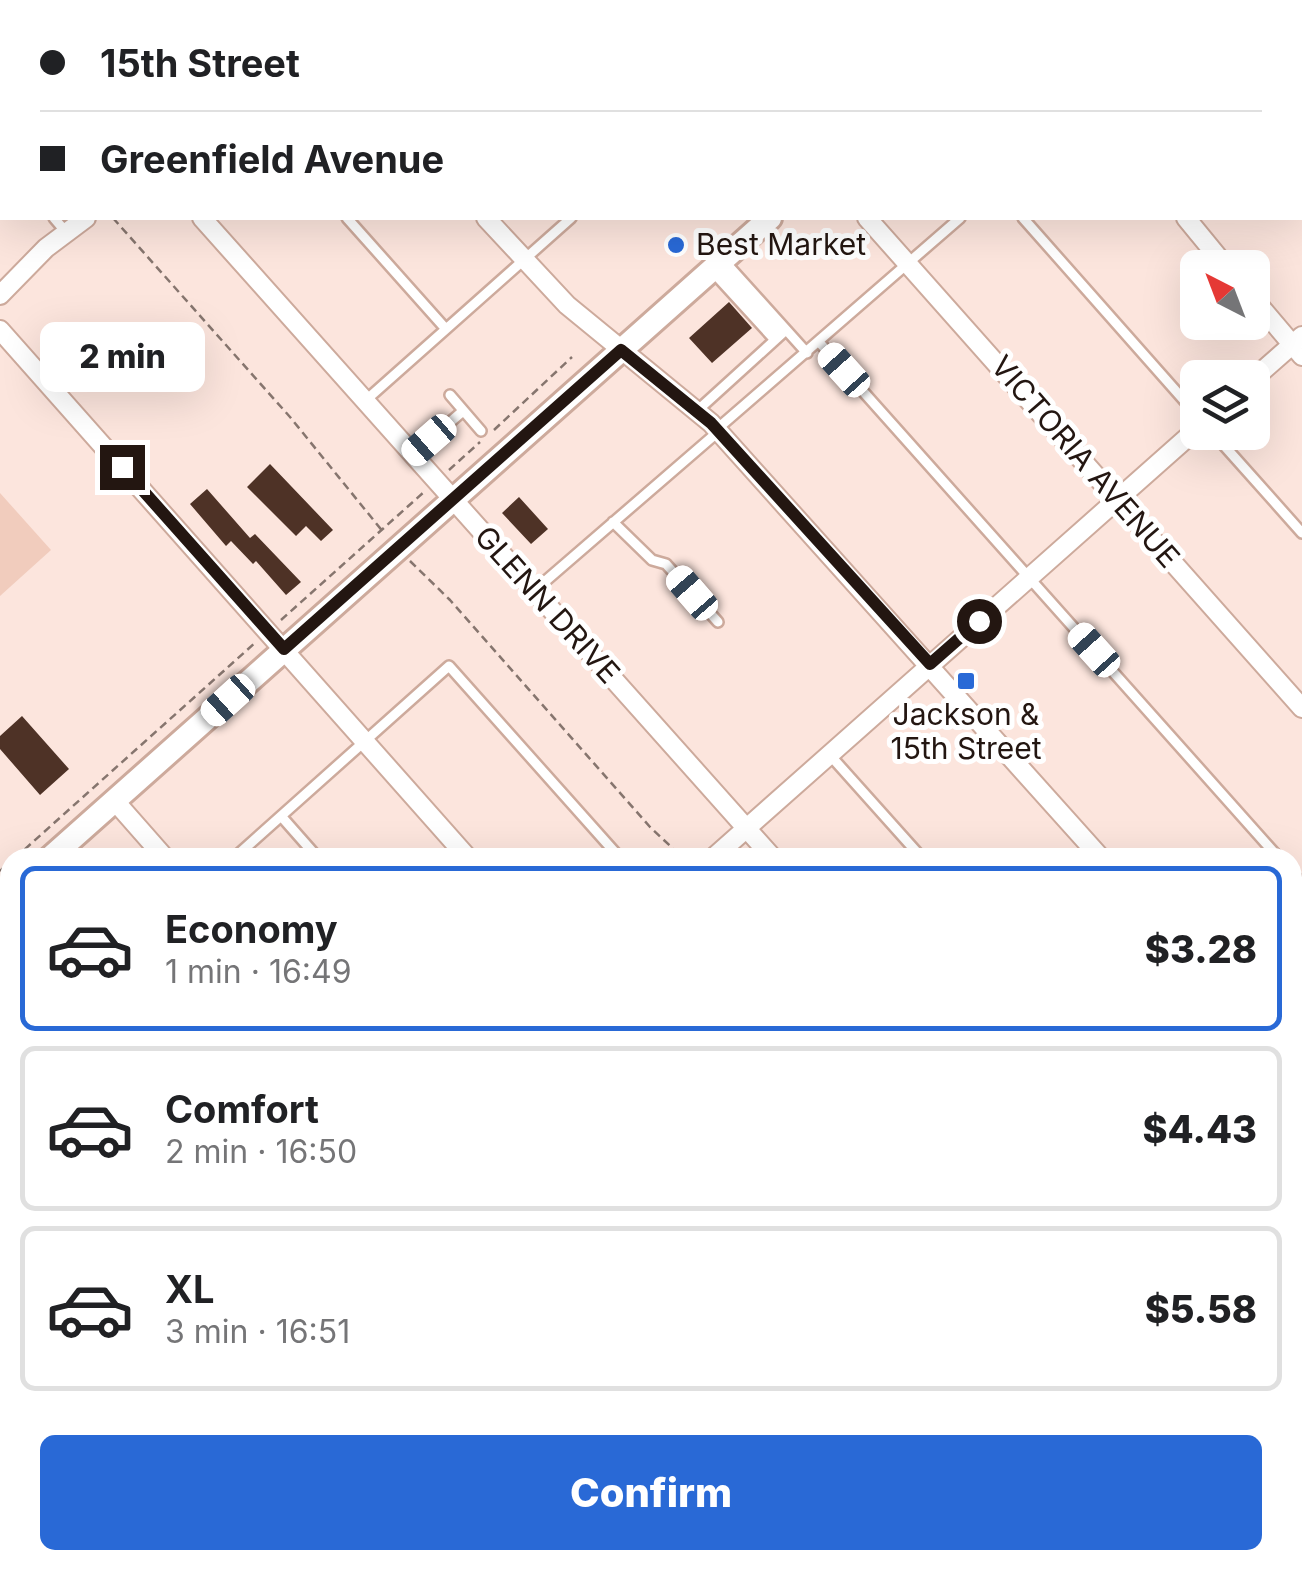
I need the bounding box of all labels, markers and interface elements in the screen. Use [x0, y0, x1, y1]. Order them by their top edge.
text: 15th Street [100, 40, 300, 86]
text: Greenfield Avenue [100, 136, 444, 182]
place label: Best Market [696, 226, 866, 262]
marker: Best Market [665, 234, 687, 256]
north arrow [1180, 250, 1270, 340]
map controls [1180, 250, 1270, 450]
callout: 2 min [39, 322, 204, 392]
text: 2 min [79, 337, 166, 376]
car [813, 338, 875, 402]
street label: VICTORIA AVENUE [984, 348, 1188, 575]
button: layers [1180, 360, 1270, 450]
car [397, 409, 461, 471]
route end [100, 445, 145, 490]
street label: GLENN DRIVE [468, 518, 628, 690]
car [661, 561, 723, 625]
route start [957, 599, 1002, 644]
car [1063, 618, 1125, 682]
car [196, 669, 260, 731]
marker: Jackson & 15th Street [955, 670, 977, 692]
place label: Jackson & 15th Street [890, 696, 1042, 766]
icon: car [45, 904, 135, 994]
text: Economy [165, 906, 338, 952]
text: $3.28 [1145, 926, 1257, 972]
text: 1 min · 16:49 [165, 952, 352, 991]
icon: car [45, 1084, 135, 1174]
text: Comfort [165, 1086, 319, 1132]
text: $4.43 [1143, 1106, 1257, 1152]
text: 2 min · 16:50 [165, 1132, 357, 1171]
icon: car [45, 1264, 135, 1354]
text: XL [165, 1266, 215, 1312]
text: $5.58 [1145, 1286, 1257, 1332]
text: 3 min · 16:51 [165, 1312, 350, 1351]
button: Confirm [40, 1435, 1262, 1550]

